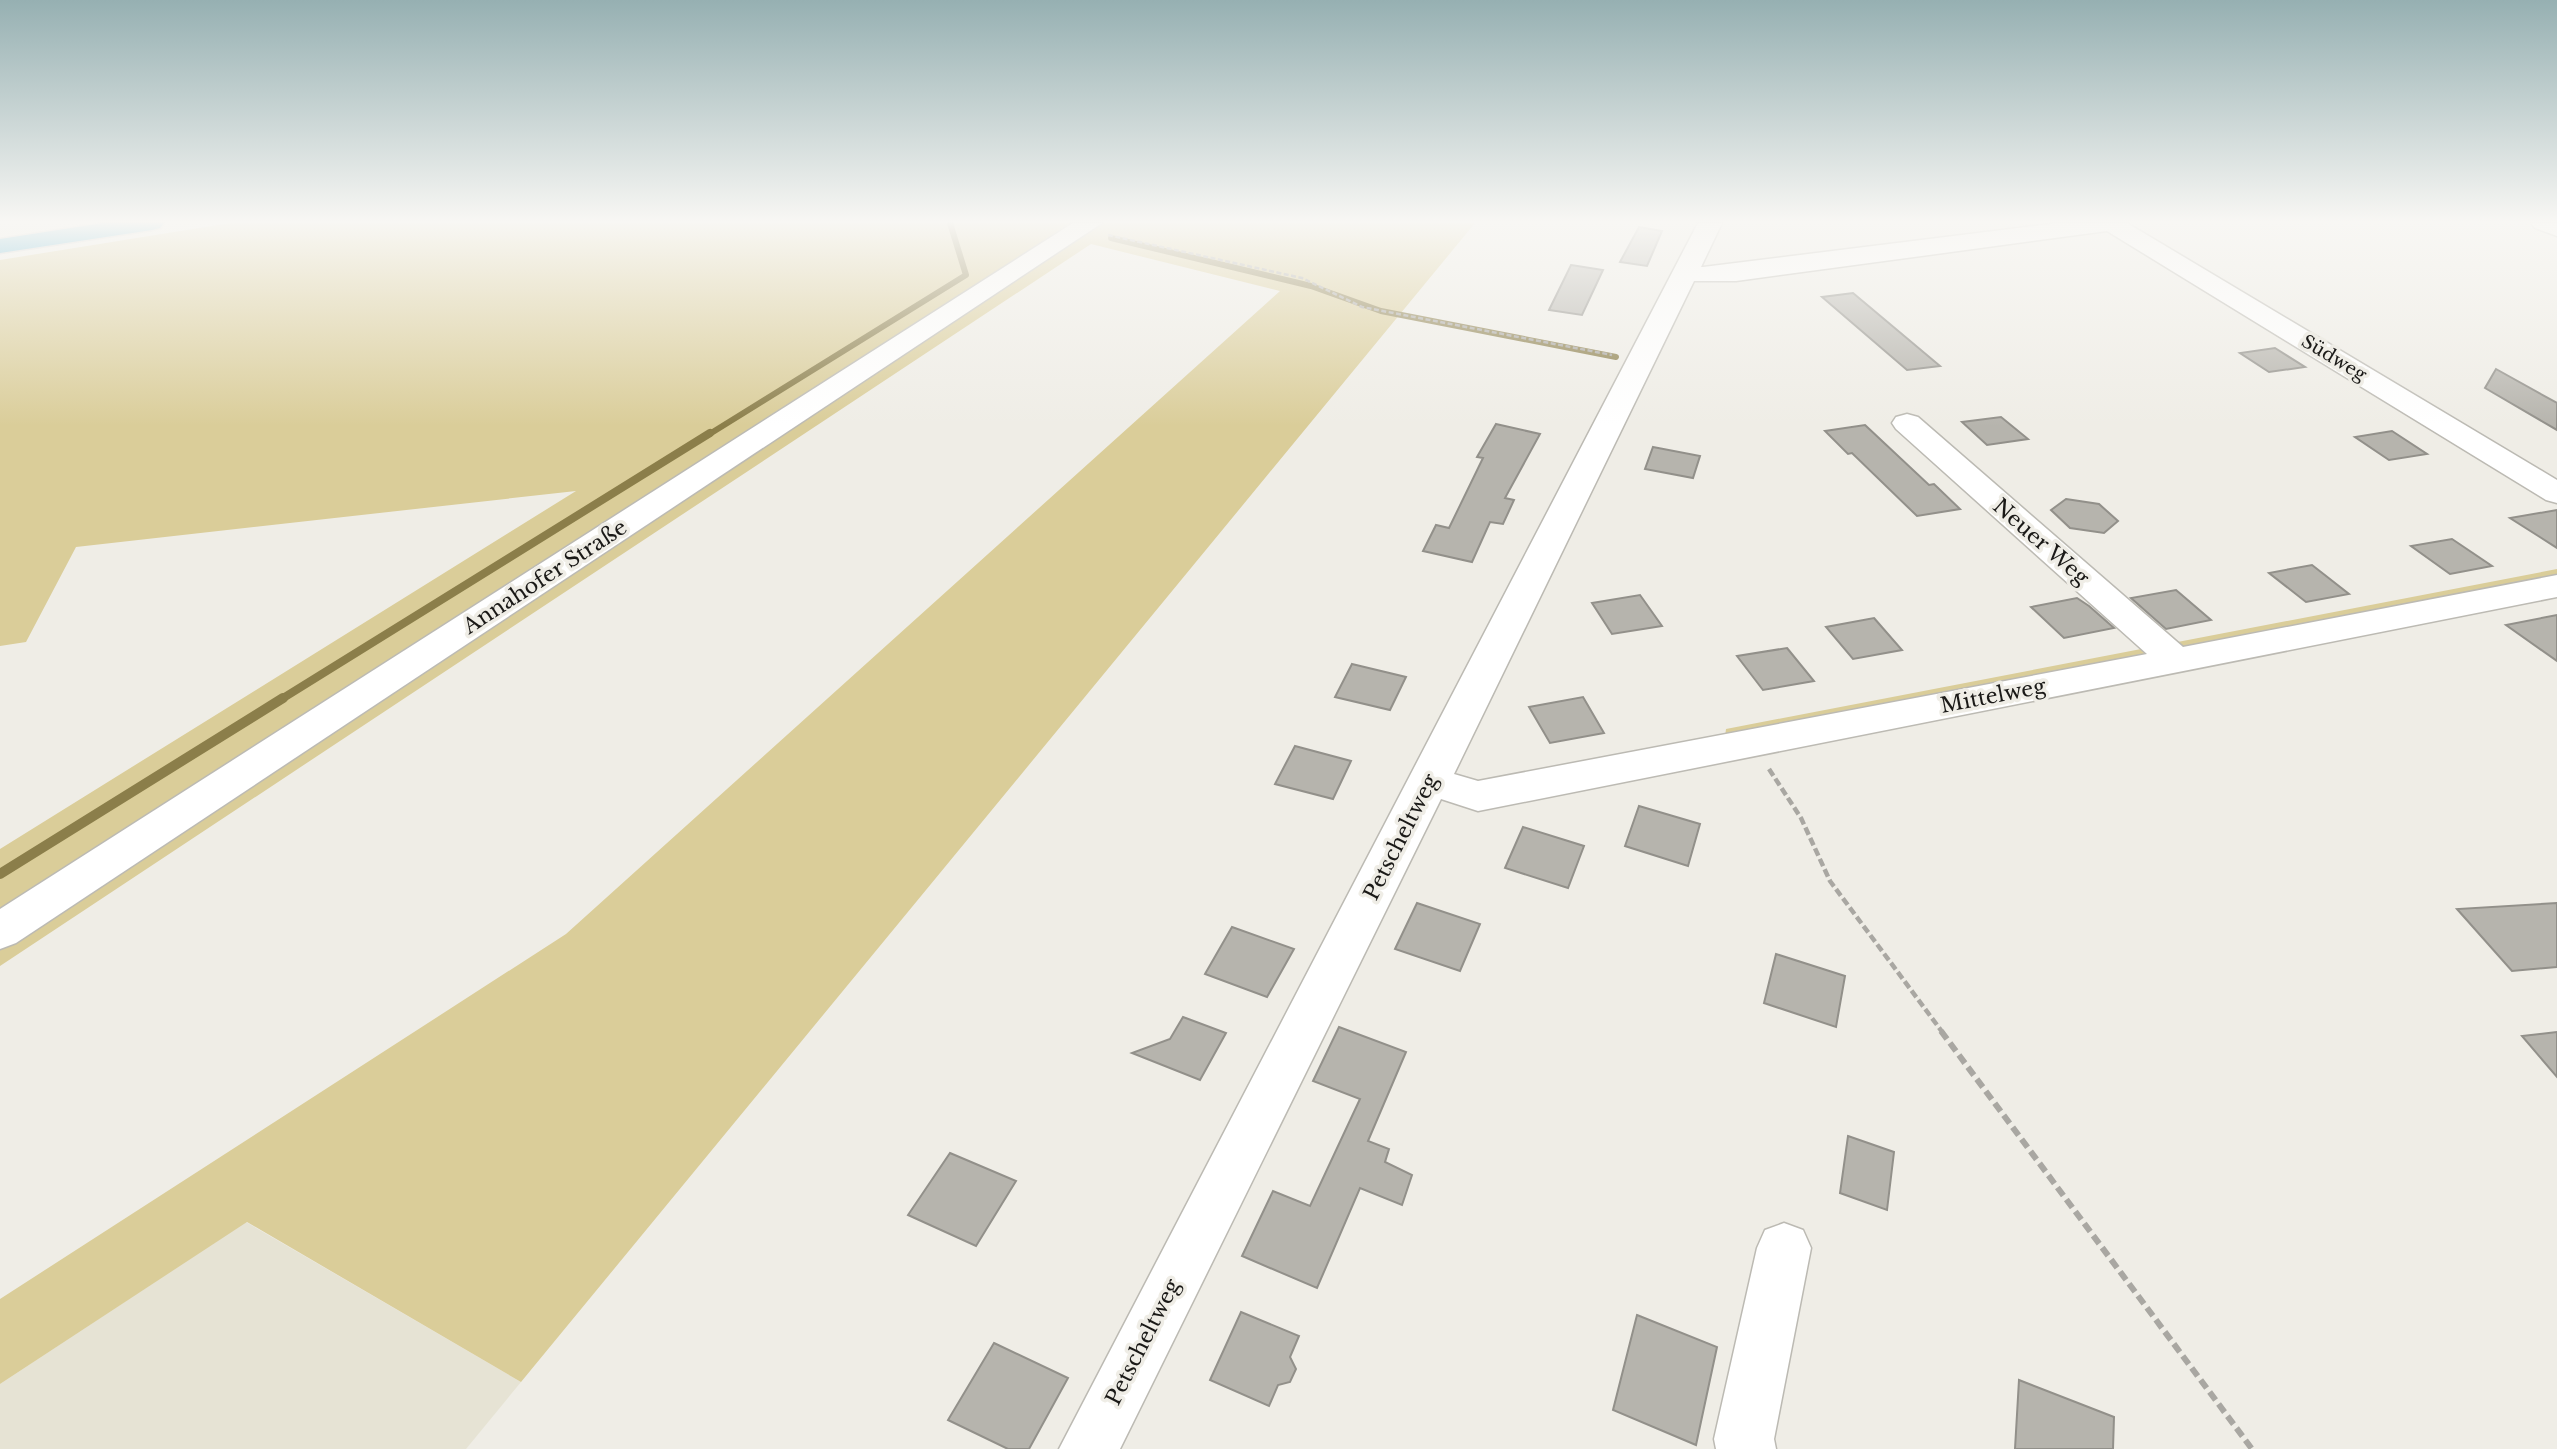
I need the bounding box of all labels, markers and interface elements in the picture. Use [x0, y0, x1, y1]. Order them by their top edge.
street label: Südweg [2298, 330, 2371, 386]
street label: Neuer Weg [1988, 493, 2095, 591]
street label: Annahofer Straße [457, 514, 632, 640]
street label: Mittelweg [1938, 673, 2048, 719]
street label: Petscheltweg [1358, 769, 1444, 904]
street label: Petscheltweg [1100, 1274, 1186, 1409]

